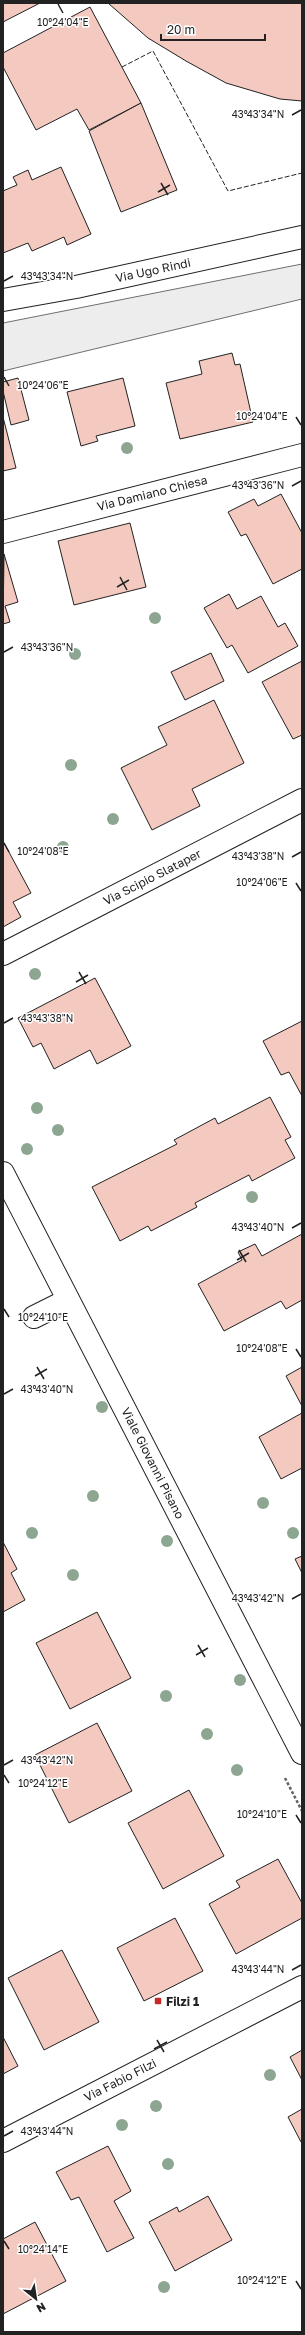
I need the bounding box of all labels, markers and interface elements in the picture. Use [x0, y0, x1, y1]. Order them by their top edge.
text: 10°24'04"E [37, 16, 89, 28]
scale bar [161, 16, 265, 42]
text: 20 m [167, 22, 195, 37]
text: 43°43'34"N [232, 108, 284, 120]
street label: Via Ugo Rindi [114, 255, 192, 285]
text: 43°43'34"N [21, 270, 73, 282]
text: 10°24'06"E [17, 379, 69, 391]
text: 10°24'04"E [236, 410, 288, 422]
street label: Via Damiano Chiesa [95, 472, 209, 514]
text: 43°43'36"N [232, 479, 284, 491]
text: 43°43'36"N [21, 641, 73, 653]
text: 10°24'08"E [17, 845, 69, 857]
street label: Via Scipio Slataper [100, 846, 204, 908]
text: 43°43'38"N [232, 850, 284, 862]
text: 10°24'06"E [236, 876, 288, 888]
text: 43°43'38"N [21, 1012, 73, 1024]
text: 43°43'40"N [232, 1221, 284, 1233]
text: 10°24'10"E [18, 1311, 68, 1323]
text: 10°24'08"E [236, 1342, 288, 1354]
text: 43°43'40"N [21, 1383, 73, 1395]
street label: Viale Giovanni Pisano [118, 1405, 188, 1521]
text: 43°43'42"N [232, 1592, 284, 1604]
text: 43°43'42"N [21, 1754, 73, 1766]
text: 10°24'12"E [18, 1777, 68, 1789]
text: 10°24'10"E [237, 1808, 287, 1820]
text: 43°43'44"N [232, 1963, 284, 1975]
place label: Filzi 1 [166, 1994, 199, 2009]
marker: Filzi 1 [153, 1996, 163, 2006]
street label: Via Fabio Filzi [81, 2055, 159, 2105]
text: 43°43'44"N [21, 2125, 73, 2137]
text: 10°24'14"E [18, 2243, 68, 2255]
text: 10°24'12"E [237, 2274, 287, 2286]
north arrow [16, 2279, 56, 2319]
text: N [34, 2300, 48, 2316]

